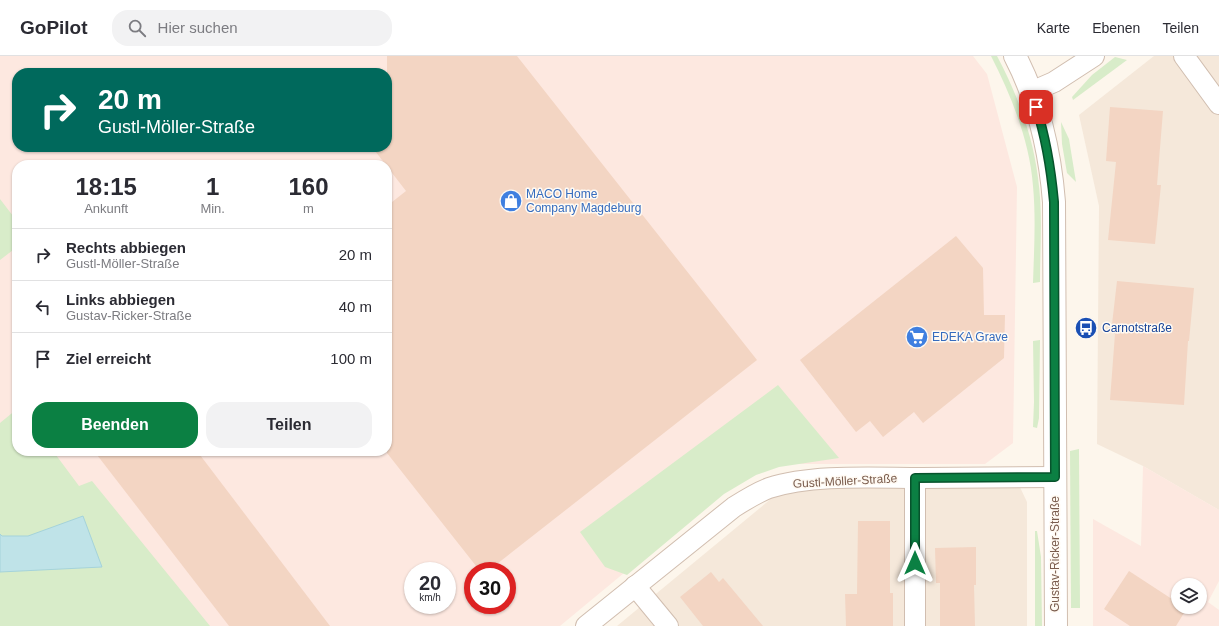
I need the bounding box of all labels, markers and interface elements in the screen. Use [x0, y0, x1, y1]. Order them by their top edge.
search box [112, 10, 392, 46]
text: GoPilot [20, 17, 88, 38]
icon: search [126, 17, 148, 39]
text: Hier suchen [158, 19, 238, 36]
text: Karte [1037, 20, 1070, 36]
text: Ebenen [1092, 20, 1140, 36]
text: Teilen [1162, 20, 1199, 36]
icon: right [32, 84, 84, 136]
text: 20 m [98, 84, 162, 115]
pin [1019, 90, 1053, 124]
icon: arrive [1025, 96, 1047, 118]
text: Gustl-Möller-Straße [98, 117, 255, 137]
text: 18:15 [76, 173, 137, 200]
text: 1 [206, 173, 219, 200]
text: 160 [288, 173, 329, 200]
place label: MACO Home Company Magdeburg [526, 187, 641, 215]
shop icon: MACO Home Company Magdeburg [498, 188, 524, 214]
text: Ankunft [84, 201, 128, 216]
text: Min. [200, 201, 225, 216]
text: m [303, 201, 314, 216]
text: Rechts abbiegen [66, 239, 186, 256]
icon: right [32, 244, 54, 266]
text: 20 m [339, 246, 372, 263]
text: Gustl-Möller-Straße [66, 256, 179, 271]
text: Links abbiegen [66, 291, 175, 308]
icon: left [32, 296, 54, 318]
text: 40 m [339, 298, 372, 315]
text: Gustav-Ricker-Straße [66, 308, 192, 323]
bus stop icon: Carnotstraße [1073, 315, 1099, 341]
place label: Carnotstraße [1102, 321, 1172, 335]
supermarket icon: EDEKA Grave [904, 324, 930, 350]
place label: EDEKA Grave [932, 330, 1008, 344]
icon: arrive [32, 348, 54, 370]
text: Ziel erreicht [66, 350, 151, 367]
text: 100 m [330, 350, 372, 367]
button: Beenden [32, 402, 198, 448]
button: Teilen [206, 402, 372, 448]
street label: Gustl-Möller-Straße [792, 471, 898, 491]
street label: Gustav-Ricker-Straße [1048, 496, 1062, 612]
position arrow [894, 542, 936, 584]
speed limit sign: 30 [464, 562, 516, 614]
text: 20 [419, 572, 441, 594]
map controls [1171, 578, 1207, 614]
button: layers [1171, 578, 1207, 614]
text: km/h [419, 592, 441, 603]

